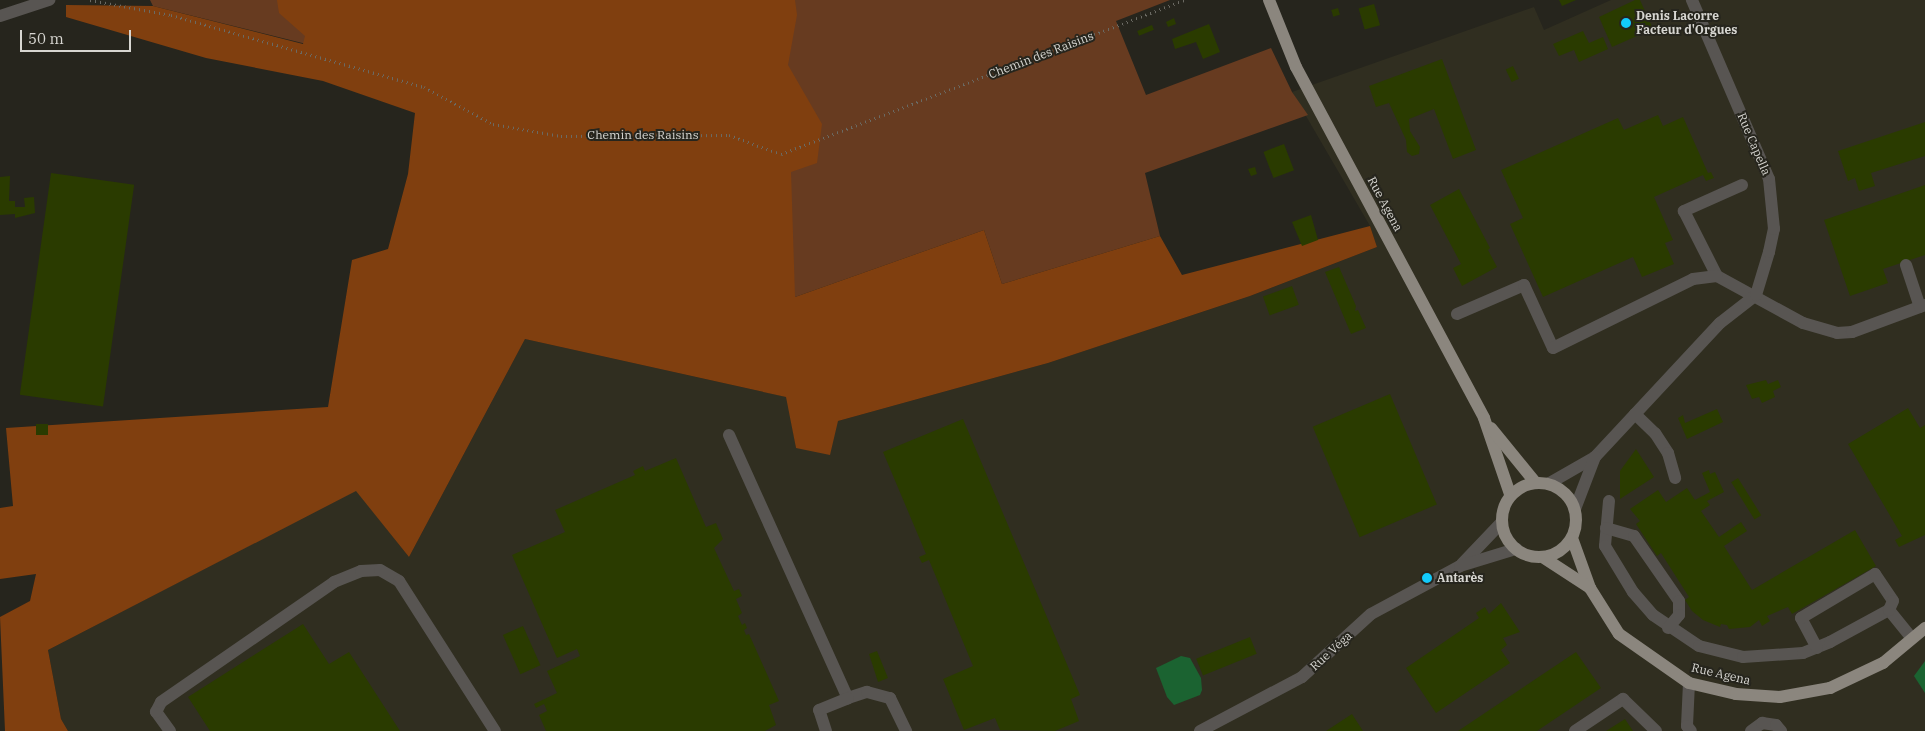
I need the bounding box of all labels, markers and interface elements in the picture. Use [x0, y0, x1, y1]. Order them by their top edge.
place label: Denis Lacorre Facteur d'Orgues [1636, 9, 1737, 37]
marker: Denis Lacorre Facteur d'Orgues [1620, 17, 1632, 29]
scale bar [22, 20, 134, 52]
street label: Chemin des Raisins [986, 28, 1096, 82]
text: 50 m [28, 29, 64, 48]
street label: Rue Capella [1734, 111, 1774, 177]
street label: Chemin des Raisins [587, 128, 699, 142]
street label: Rue Agena [1365, 174, 1405, 234]
place label: Antarès [1437, 571, 1483, 585]
marker: Antarès [1421, 572, 1433, 584]
street label: Rue Véga [1307, 628, 1355, 674]
street label: Rue Agena [1690, 660, 1752, 688]

